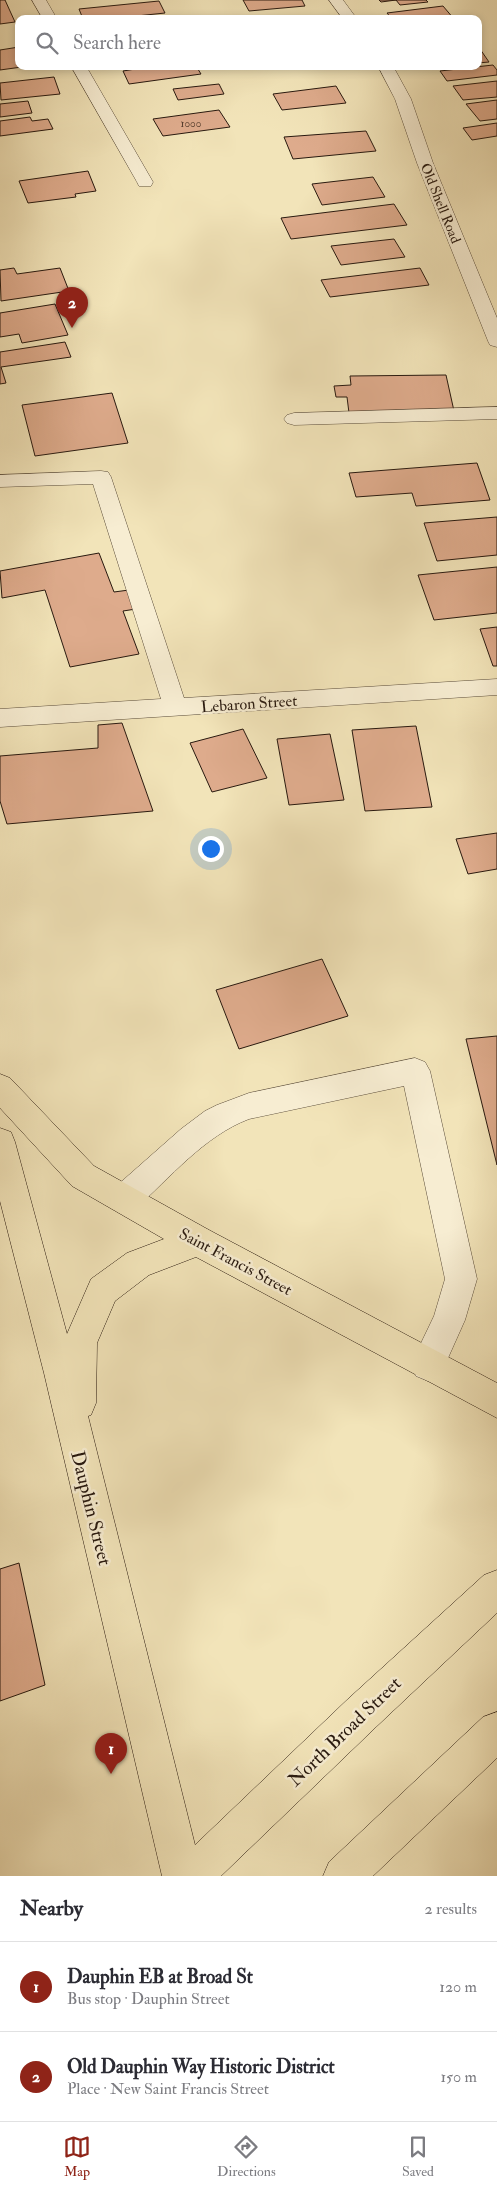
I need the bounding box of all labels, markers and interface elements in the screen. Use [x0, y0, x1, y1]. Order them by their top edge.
search box [15, 15, 482, 70]
icon: search [33, 29, 61, 57]
text: Search here [73, 31, 161, 55]
house number: 1000 [181, 117, 202, 130]
street label: Old Shell Road [417, 161, 464, 246]
pin: 2 [56, 287, 88, 328]
street label: Lebaron Street [200, 691, 298, 717]
your location [198, 836, 224, 862]
street label: Saint Francis Street [176, 1224, 295, 1300]
street label: Dauphin Street [64, 1448, 117, 1568]
street label: North Broad Street [283, 1672, 406, 1792]
pin: 1 [95, 1733, 127, 1774]
text: Nearby [20, 1895, 83, 1922]
text: 2 results [424, 1899, 477, 1919]
text: Dauphin EB at Broad St [67, 1965, 253, 1989]
text: 1 [33, 1977, 39, 1997]
text: 120 m [439, 1977, 477, 1997]
text: Bus stop · Dauphin Street [67, 1989, 230, 2009]
text: Old Dauphin Way Historic District [67, 2055, 335, 2079]
text: 2 [32, 2067, 40, 2087]
text: 150 m [440, 2067, 477, 2087]
text: Place · New Saint Francis Street [67, 2079, 269, 2099]
tab: Map [63, 2133, 91, 2180]
tab: Directions [217, 2133, 276, 2180]
tab: Saved [402, 2133, 434, 2180]

